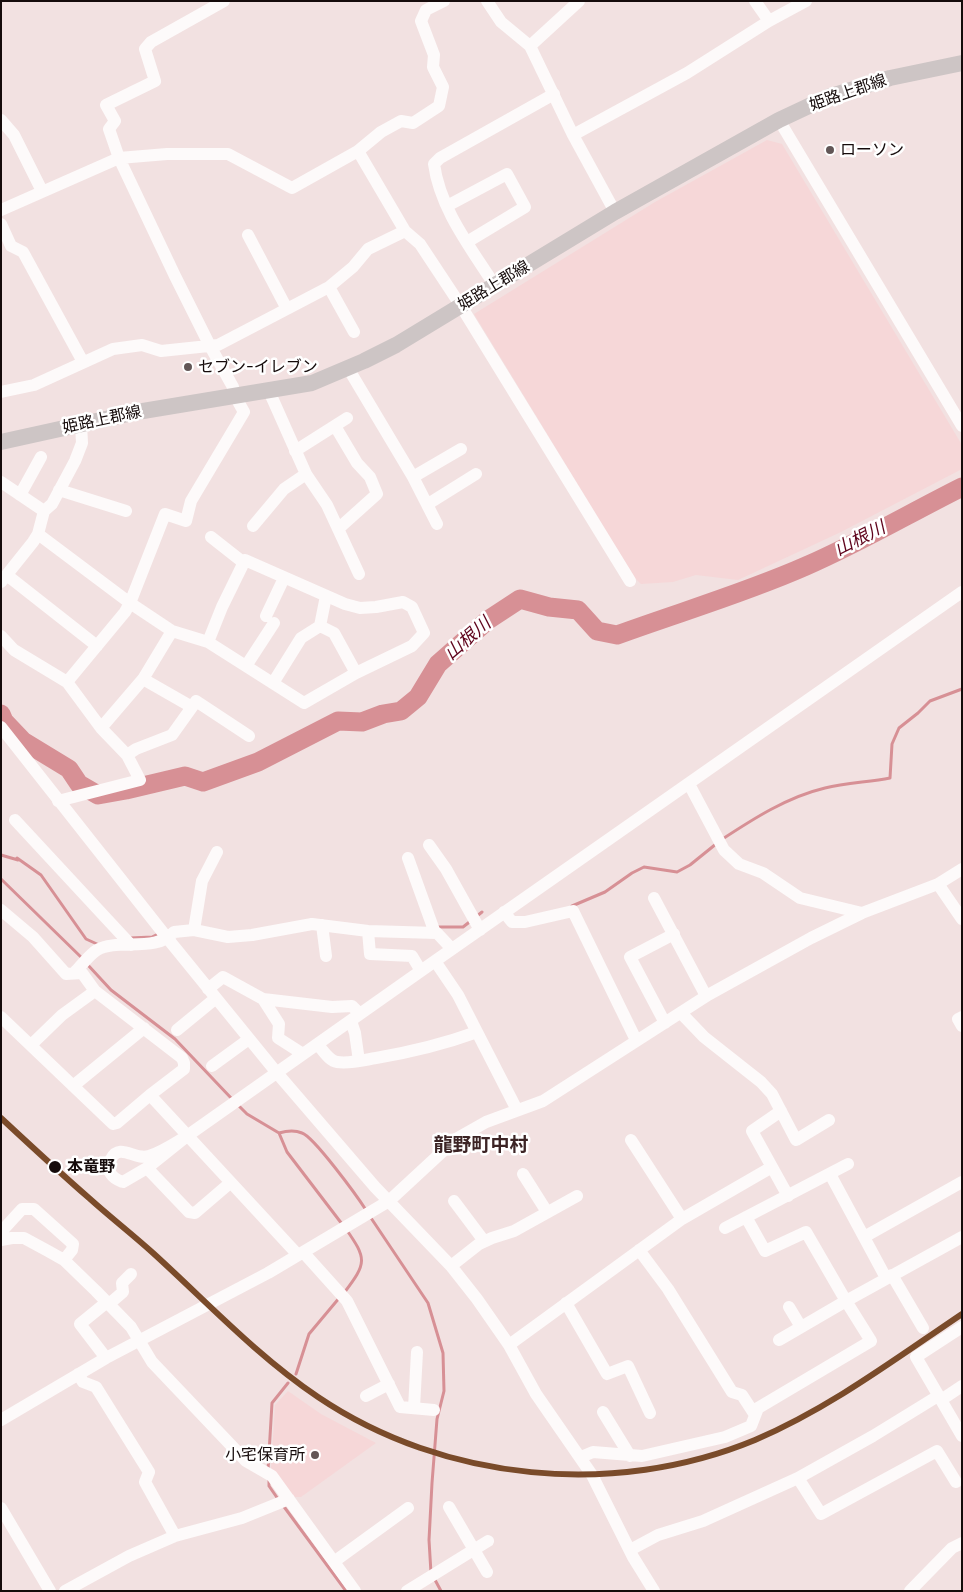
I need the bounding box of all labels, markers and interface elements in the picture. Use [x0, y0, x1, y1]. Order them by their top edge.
street label: 姫路上郡線 [807, 71, 889, 115]
place label: ローソン [840, 140, 904, 160]
marker: ローソン [824, 144, 836, 156]
street label: 姫路上郡線 [455, 257, 533, 315]
place label: セブン-イレブン [198, 357, 318, 377]
marker: セブン-イレブン [182, 361, 194, 373]
street label: 姫路上郡線 [61, 402, 143, 438]
water label: 山根川 [831, 517, 889, 561]
water label: 山根川 [441, 613, 495, 665]
district label: 龍野町中村 [434, 1135, 528, 1157]
place label: 本竜野 [67, 1157, 115, 1177]
marker: 本竜野 [47, 1159, 63, 1175]
place label: 小宅保育所 [225, 1445, 305, 1465]
marker: 小宅保育所 [309, 1449, 321, 1461]

